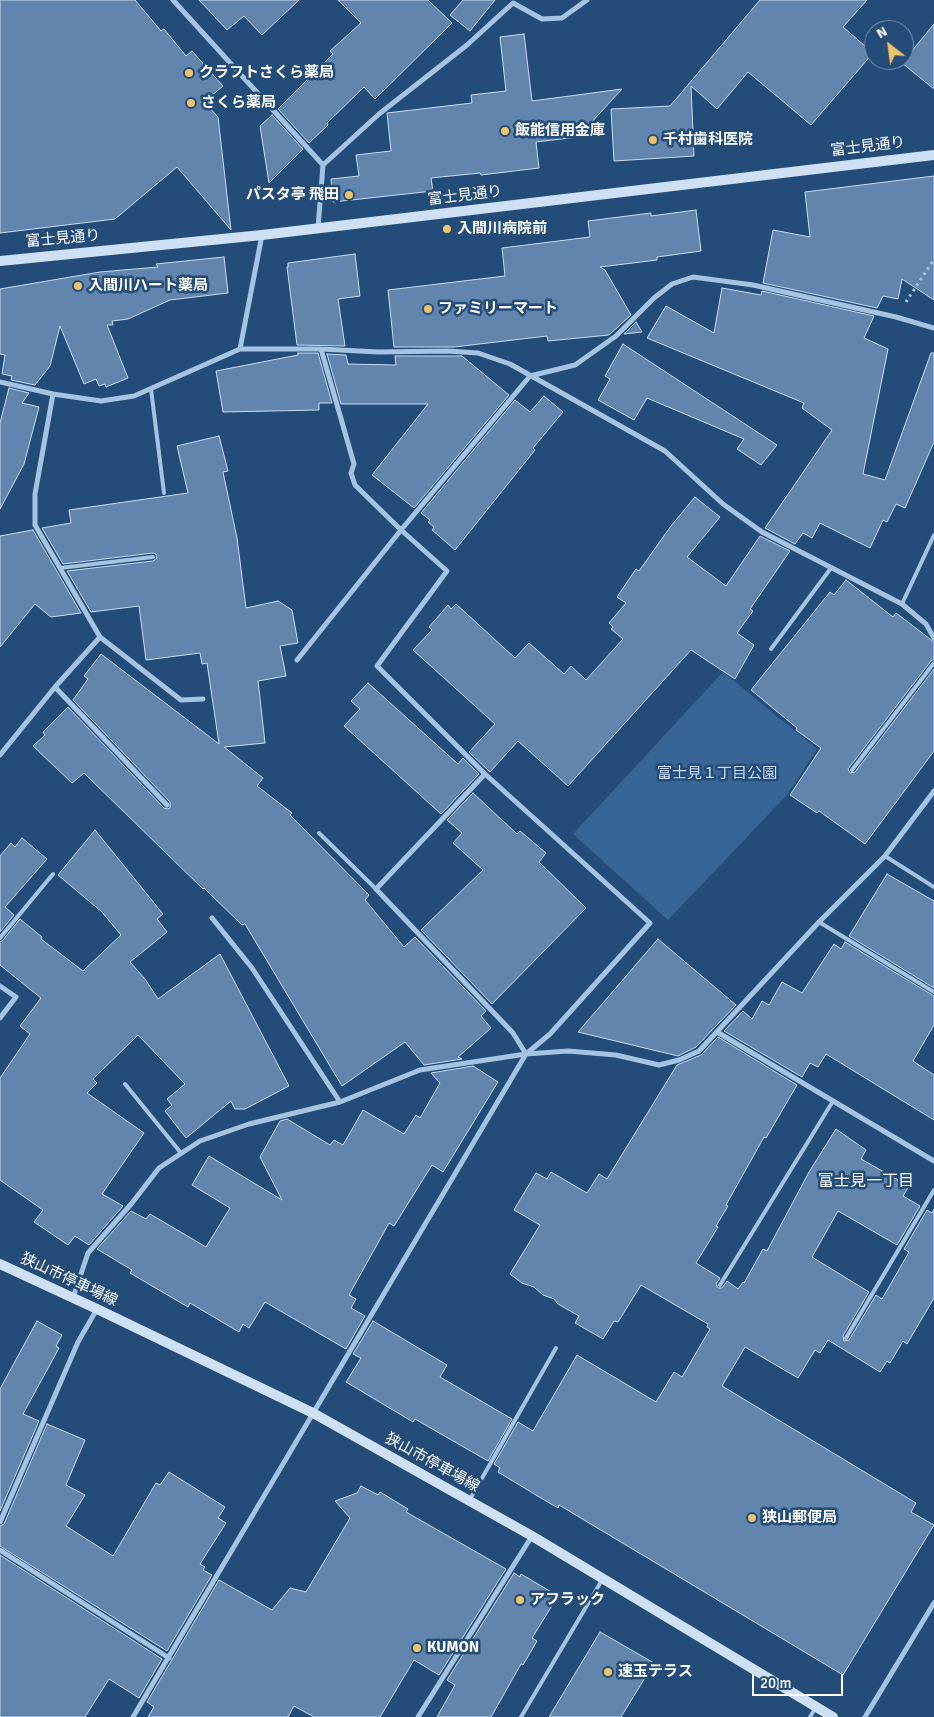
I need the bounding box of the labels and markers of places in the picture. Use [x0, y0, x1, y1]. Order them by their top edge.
place label: クラフトさくら薬局 [199, 64, 334, 82]
marker: クラフトさくら薬局 [183, 67, 195, 79]
place label: さくら薬局 [201, 94, 276, 112]
marker: さくら薬局 [185, 97, 197, 109]
place label: 飯能信用金庫 [515, 122, 605, 140]
marker: 飯能信用金庫 [499, 125, 511, 137]
place label: 千村歯科医院 [663, 131, 753, 149]
marker: 千村歯科医院 [647, 134, 659, 146]
place label: パスタ亭 飛田 [246, 186, 339, 204]
marker: パスタ亭 飛田 [343, 189, 355, 201]
place label: 入間川病院前 [457, 220, 547, 238]
marker: 入間川病院前 [441, 223, 453, 235]
place label: 入間川ハート薬局 [88, 277, 208, 295]
marker: 入間川ハート薬局 [72, 280, 84, 292]
place label: ファミリーマート [438, 300, 558, 318]
marker: ファミリーマート [422, 303, 434, 315]
place label: 狭山郵便局 [762, 1509, 837, 1527]
marker: 狭山郵便局 [746, 1512, 758, 1524]
place label: アフラック [530, 1591, 605, 1609]
marker: アフラック [514, 1594, 526, 1606]
place label: KUMON [427, 1639, 479, 1657]
marker: KUMON [411, 1642, 423, 1654]
place label: 速玉テラス [618, 1663, 693, 1681]
marker: 速玉テラス [602, 1666, 614, 1678]

